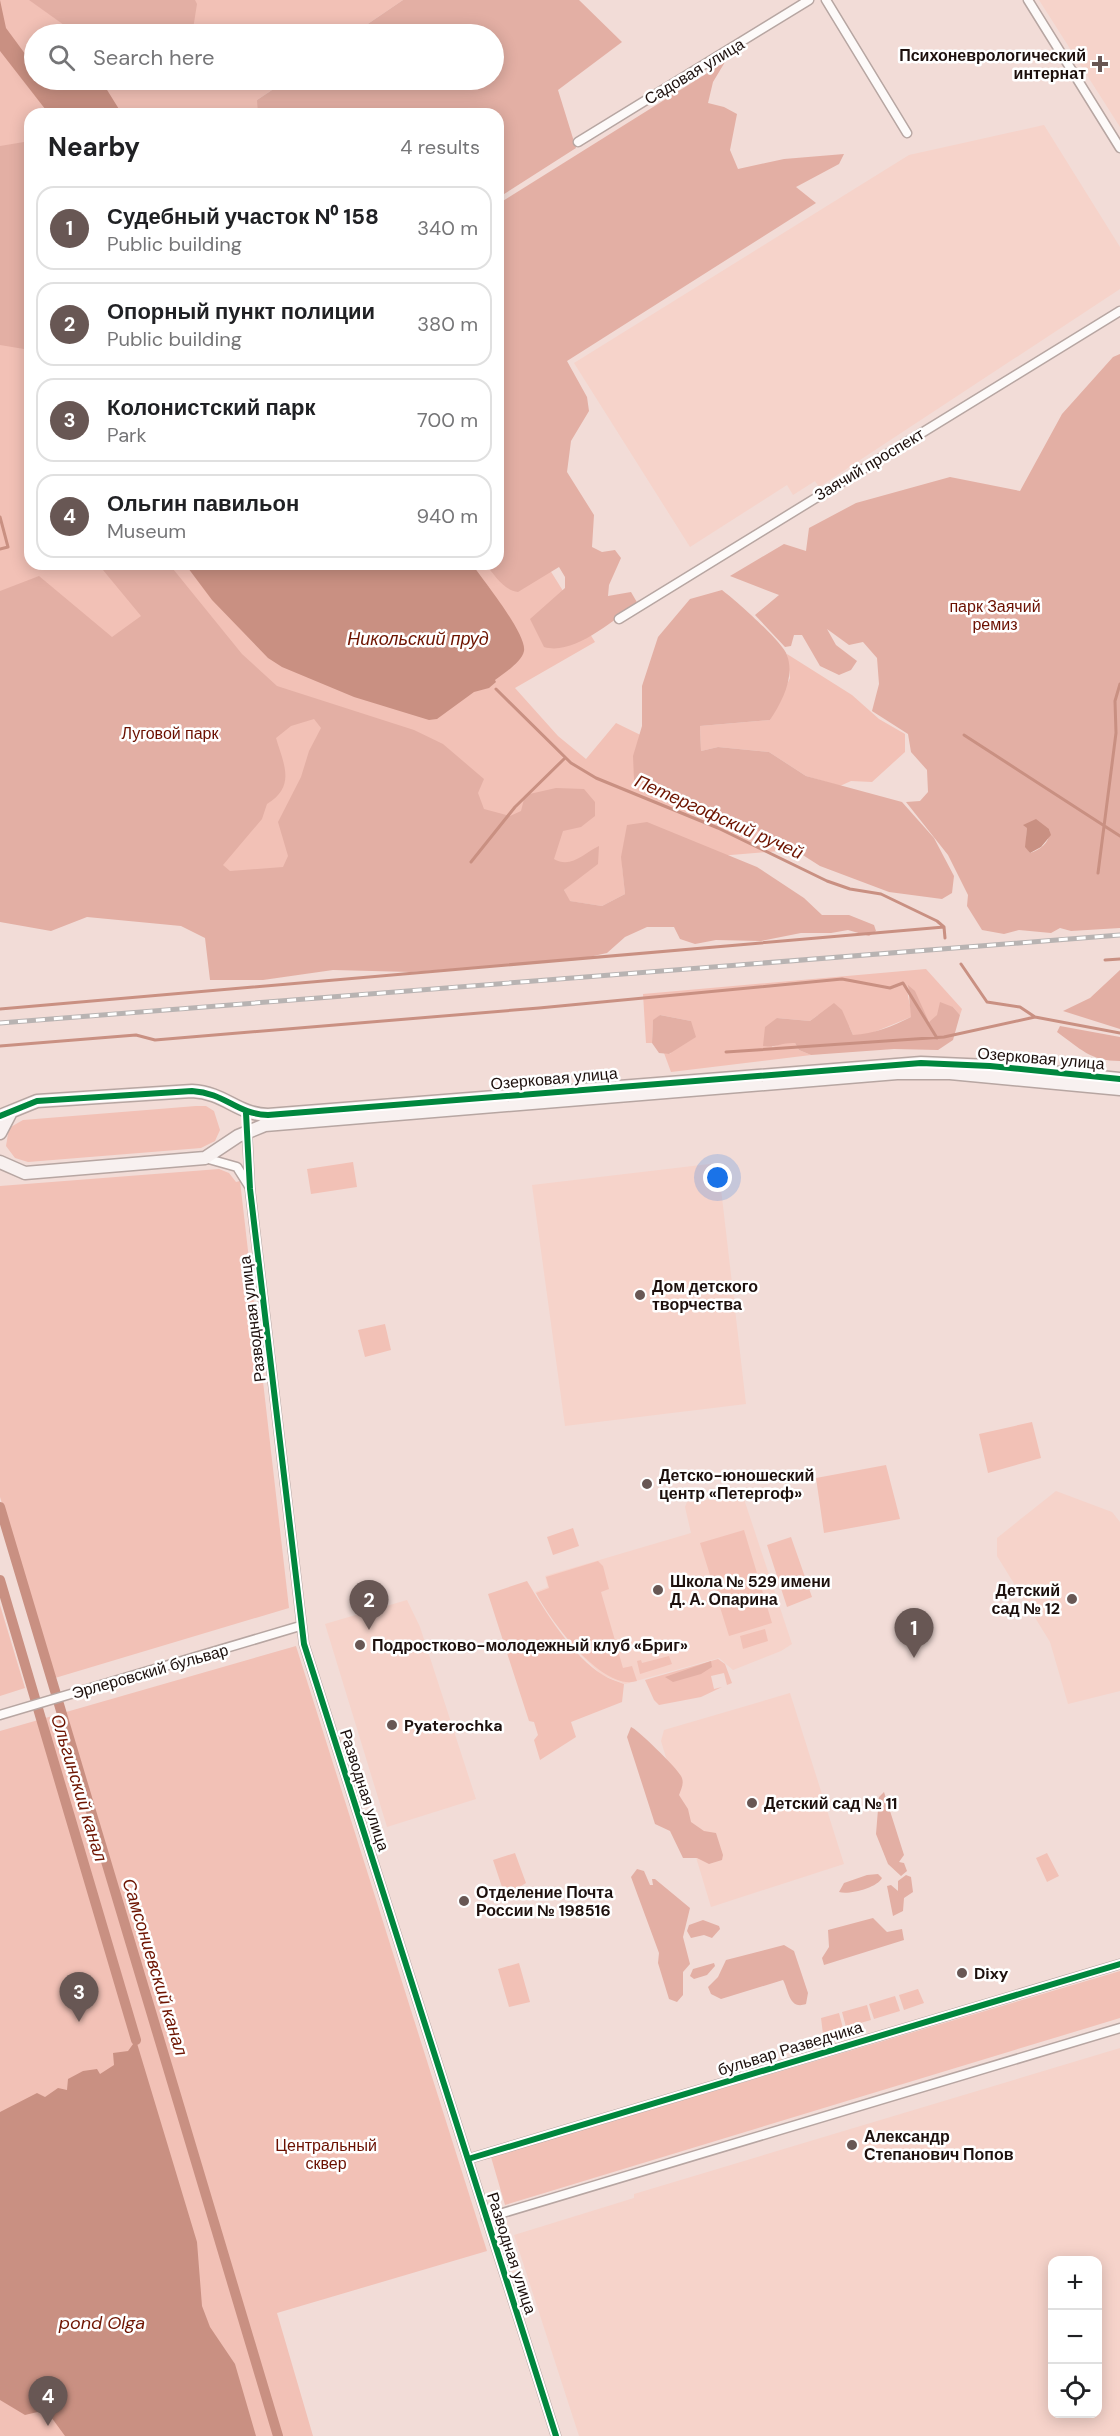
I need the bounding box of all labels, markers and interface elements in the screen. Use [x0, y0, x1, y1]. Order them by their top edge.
search box [24, 24, 504, 90]
street label: Садовая улица [640, 33, 748, 110]
icon: search [45, 41, 78, 74]
text: Search here [93, 43, 214, 72]
place label: Психоневрологический интернат [899, 45, 1086, 84]
marker: Психоневрологический интернат [1091, 55, 1109, 73]
text: Nearby [48, 130, 140, 164]
text: 4 results [400, 134, 480, 160]
text: Судебный участок N⁰ 158 [107, 202, 379, 231]
text: 1 [66, 215, 73, 241]
text: 340 m [417, 215, 478, 241]
text: Public building [107, 231, 242, 257]
text: Опорный пункт полиции [107, 297, 375, 326]
text: 2 [64, 311, 75, 337]
text: 380 m [417, 311, 478, 337]
text: Public building [107, 326, 242, 352]
text: Колонистский парк [107, 393, 315, 422]
text: 3 [63, 407, 76, 433]
text: 700 m [417, 407, 478, 433]
text: Park [107, 422, 147, 448]
street label: Заячий проспект [811, 423, 928, 505]
text: Ольгин павильон [107, 489, 299, 518]
text: 4 [63, 503, 76, 529]
text: 940 m [416, 503, 478, 529]
text: Museum [107, 518, 186, 544]
park label: парк Заячий ремиз [949, 596, 1041, 635]
water label: Никольский пруд [347, 627, 489, 651]
park label: Луговой парк [122, 723, 219, 744]
water label: Петергофский ручей [631, 769, 807, 865]
street label: Озерковая улица [976, 1042, 1106, 1075]
street label: Озерковая улица [490, 1062, 619, 1095]
your location [703, 1163, 732, 1192]
street label: Разводная улица [234, 1255, 271, 1383]
place label: Дом детского творчества [652, 1276, 758, 1315]
marker: Дом детского творчества [633, 1288, 647, 1302]
place label: Детско-юношеский центр «Петергоф» [659, 1465, 814, 1504]
marker: Детско-юношеский центр «Петергоф» [640, 1477, 654, 1491]
place label: Школа № 529 имени Д. А. Опарина [670, 1571, 831, 1610]
pin: 2 [350, 1580, 388, 1630]
place label: Детский сад № 12 [991, 1580, 1060, 1619]
marker: Школа № 529 имени Д. А. Опарина [651, 1583, 665, 1597]
marker: Детский сад № 12 [1065, 1592, 1079, 1606]
pin: 1 [894, 1608, 934, 1658]
place label: Подростково-молодежный клуб «Бриг» [372, 1635, 688, 1656]
marker: Подростково-молодежный клуб «Бриг» [353, 1638, 367, 1652]
street label: Эрлеровский бульвар [70, 1639, 231, 1704]
water label: Ольгинский канал [45, 1711, 113, 1865]
place label: Pyaterochka [404, 1715, 503, 1736]
marker: Pyaterochka [385, 1718, 399, 1732]
street label: Разводная улица [335, 1726, 394, 1854]
place label: Детский сад № 11 [764, 1793, 897, 1814]
marker: Детский сад № 11 [745, 1796, 759, 1810]
water label: Самсониевский канал [117, 1875, 193, 2059]
place label: Отделение Почта России № 198516 [476, 1882, 613, 1921]
marker: Отделение Почта России № 198516 [457, 1894, 471, 1908]
place label: Dixy [974, 1963, 1009, 1984]
marker: Dixy [955, 1966, 969, 1980]
pin: 3 [60, 1972, 98, 2022]
street label: бульвар Разведчика [715, 2016, 865, 2081]
place label: Александр Степанович Попов [864, 2126, 1014, 2165]
park label: Центральный сквер [275, 2135, 377, 2174]
marker: Александр Степанович Попов [845, 2138, 859, 2152]
street label: Разводная улица [482, 2189, 541, 2317]
map controls [1048, 2256, 1102, 2418]
button: + [1048, 2256, 1102, 2310]
button: − [1048, 2310, 1102, 2364]
water label: pond Olga [58, 2311, 145, 2335]
button: locate [1048, 2364, 1102, 2418]
pin: 4 [28, 2376, 68, 2426]

